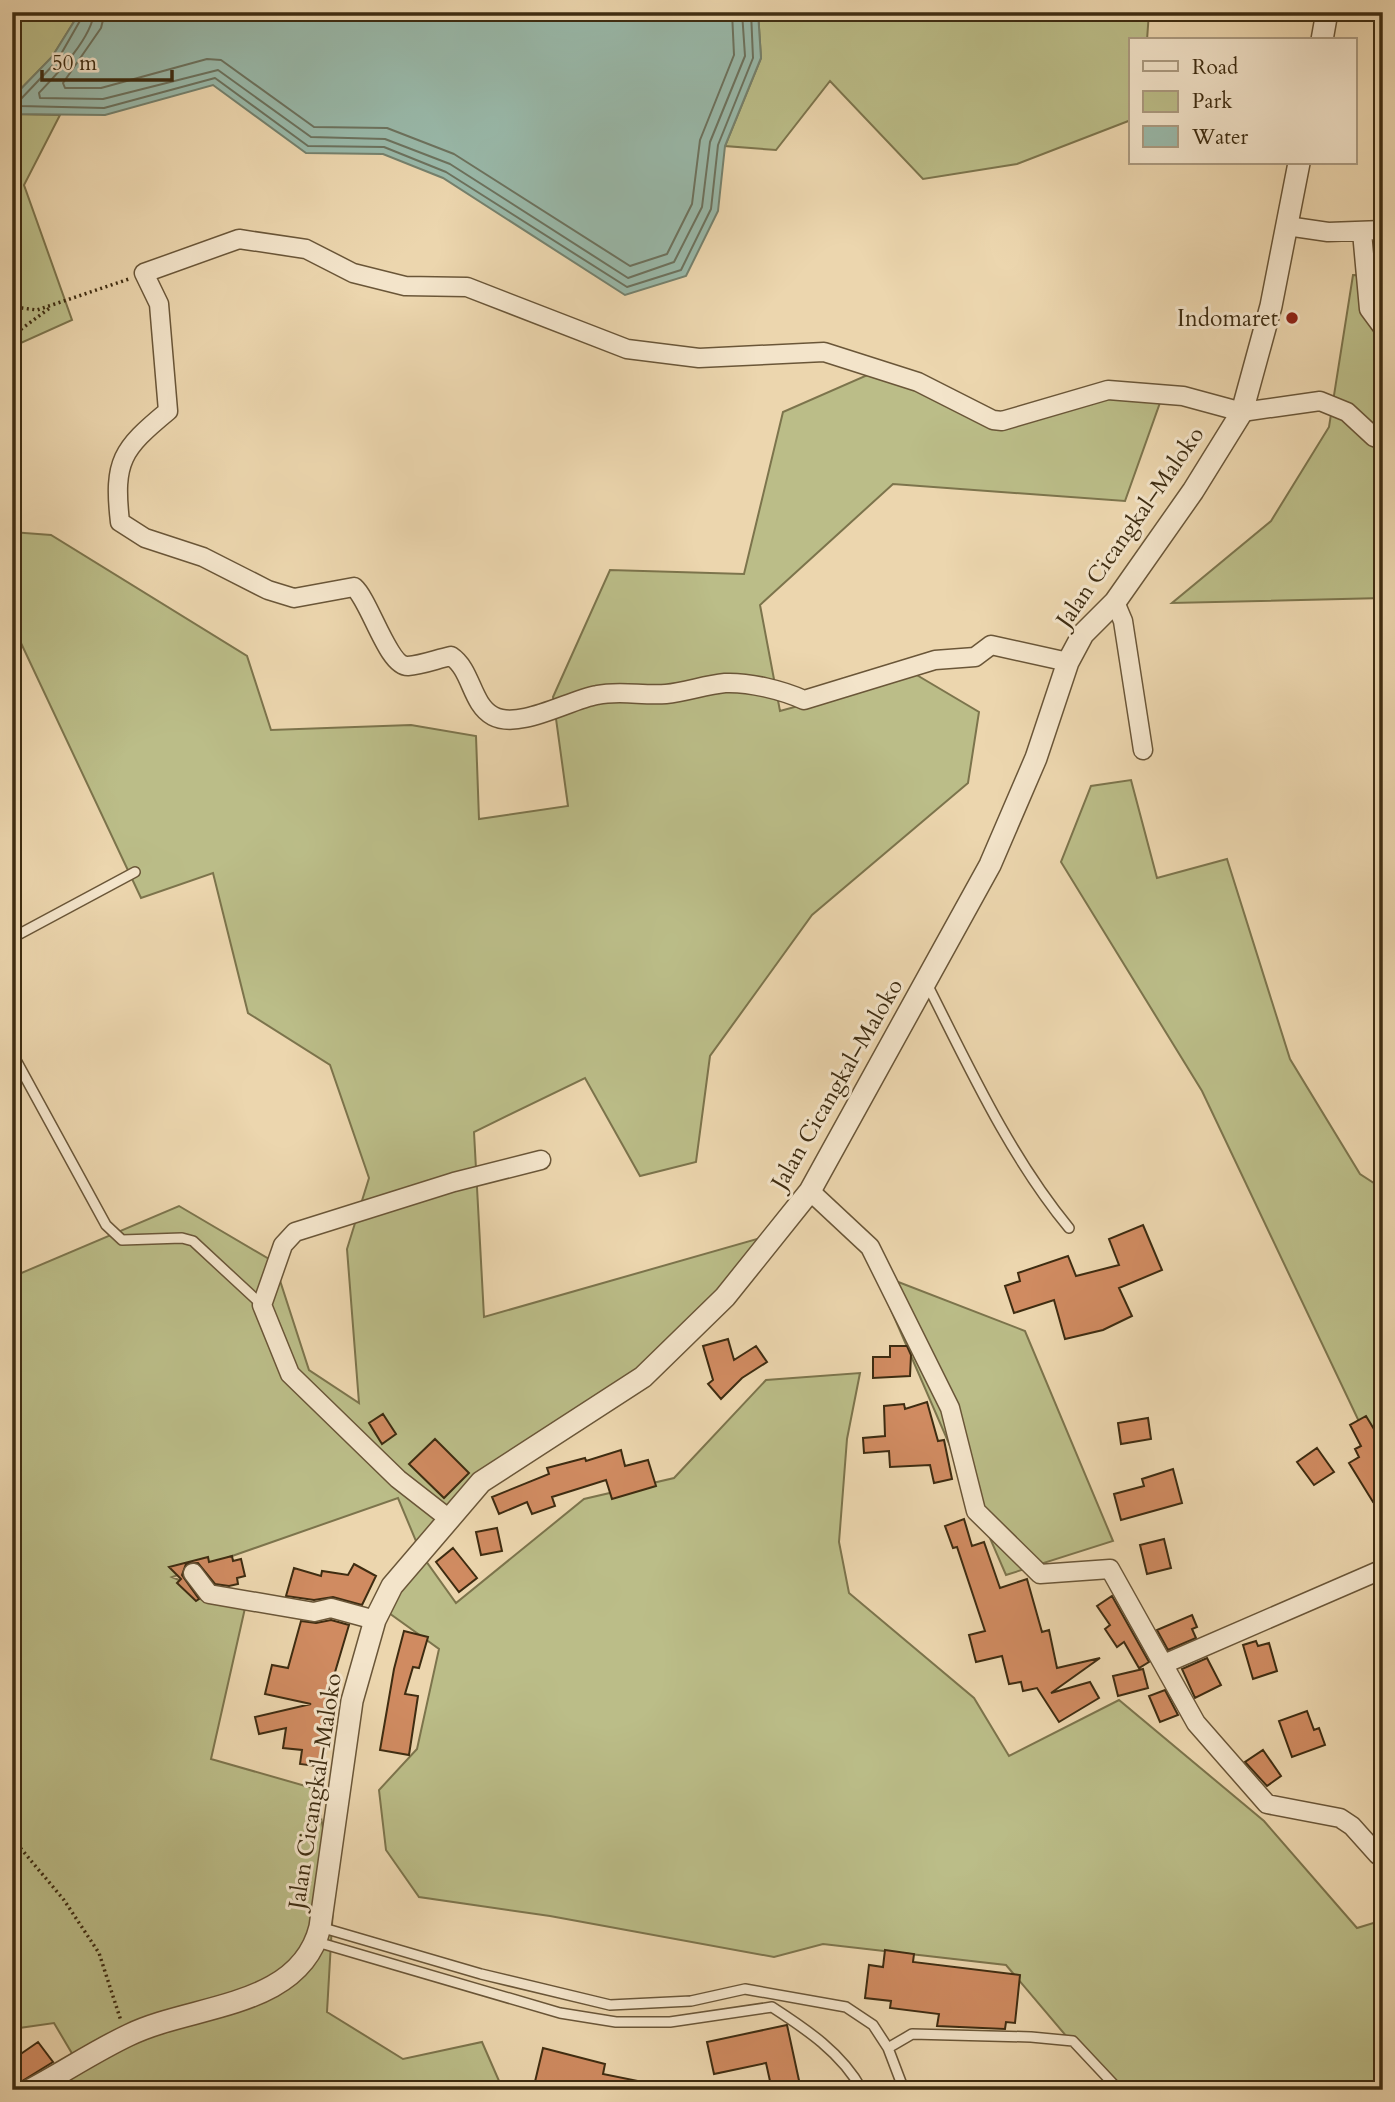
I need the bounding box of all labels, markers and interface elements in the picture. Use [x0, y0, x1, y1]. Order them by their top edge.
scale bar [42, 38, 172, 82]
legend [1129, 38, 1356, 164]
text: 50 m [52, 49, 97, 78]
text: Road [1192, 53, 1238, 82]
text: Park [1192, 87, 1233, 116]
text: Water [1191, 123, 1248, 152]
place label: Indomaret [1177, 303, 1278, 334]
marker: Indomaret [1284, 310, 1300, 326]
street label: Jalan Cicangkal–Maloko [1047, 420, 1211, 636]
street label: Jalan Cicangkal–Maloko [762, 973, 910, 1198]
street label: Jalan Cicangkal–Maloko [281, 1671, 349, 1914]

